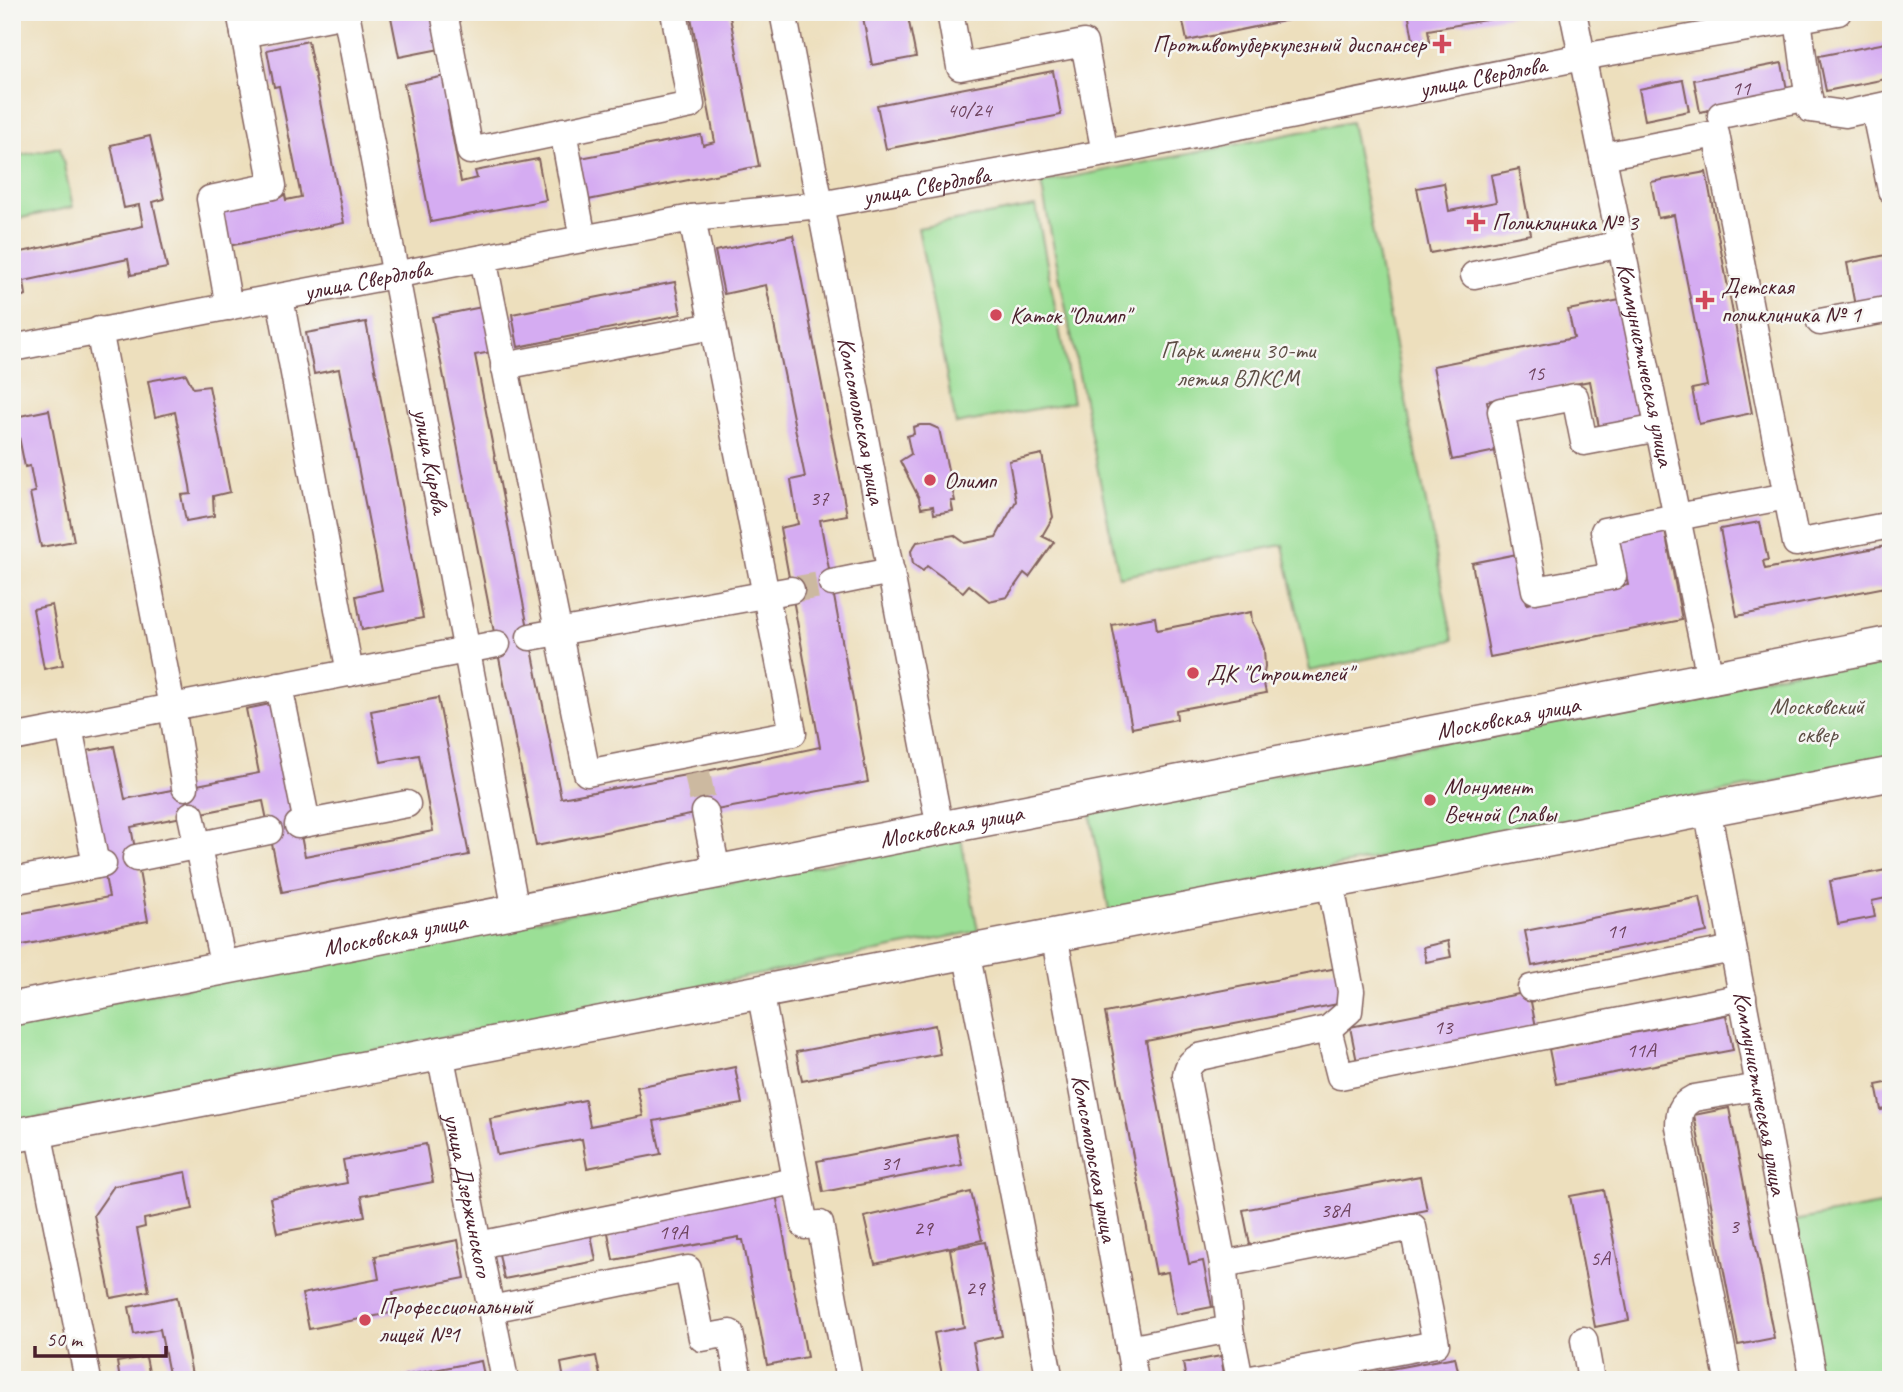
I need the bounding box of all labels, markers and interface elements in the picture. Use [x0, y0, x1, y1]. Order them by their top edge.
place label: Противотуберкулезный диспансер [1152, 29, 1428, 59]
marker: Противотуберкулезный диспансер [1432, 34, 1452, 54]
street label: улица Свердлова [1415, 49, 1551, 105]
house number: 11 [1732, 75, 1752, 101]
house number: 40/24 [947, 97, 994, 123]
street label: улица Свердлова [858, 159, 994, 212]
place label: Поликлиника № 3 [1492, 207, 1640, 237]
marker: Поликлиника № 3 [1466, 212, 1486, 232]
street label: улица Свердлова [300, 253, 436, 307]
street label: Коммунистическая улица [1610, 260, 1681, 470]
place label: Детская поликлиника № 1 [1721, 271, 1862, 329]
marker: Детская поликлиника № 1 [1695, 290, 1715, 310]
place label: Каток "Олимп" [1010, 300, 1136, 330]
marker: Каток "Олимп" [988, 307, 1004, 323]
street label: Комсомольская улица [831, 335, 893, 508]
park label: Парк имени 30-ти летия ВЛКСМ [1161, 335, 1317, 393]
house number: 15 [1526, 360, 1546, 386]
street label: улица Кирова [406, 404, 456, 518]
place label: Олимп [944, 465, 997, 495]
marker: Олимп [922, 472, 938, 488]
house number: 37 [810, 485, 830, 511]
place label: ДК "Строителей" [1207, 658, 1358, 688]
marker: ДК "Строителей" [1185, 665, 1201, 681]
street label: Московская улица [1434, 689, 1584, 746]
park label: Московский сквер [1770, 691, 1866, 749]
place label: Монумент Вечной Славы [1444, 771, 1558, 829]
marker: Монумент Вечной Славы [1422, 792, 1438, 808]
street label: Московская улица [877, 797, 1027, 855]
street label: Московская улица [321, 906, 471, 963]
house number: 11 [1607, 918, 1627, 944]
street label: Коммунистическая улица [1727, 989, 1794, 1199]
house number: 13 [1434, 1014, 1454, 1040]
house number: 11А [1626, 1037, 1657, 1063]
street label: Комсомольская улица [1065, 1072, 1125, 1246]
street label: улица Дзержинского [437, 1109, 499, 1281]
house number: 31 [881, 1150, 901, 1176]
house number: 38А [1320, 1197, 1351, 1223]
house number: 3 [1729, 1213, 1740, 1239]
house number: 29 [914, 1215, 934, 1241]
house number: 19А [658, 1219, 689, 1245]
house number: 5А [1590, 1245, 1611, 1271]
house number: 29 [966, 1275, 986, 1301]
place label: Профессиональный лицей №1 [379, 1291, 535, 1349]
marker: Профессиональный лицей №1 [357, 1312, 373, 1328]
scale bar [35, 1315, 166, 1359]
text: 50 m [46, 1326, 84, 1352]

